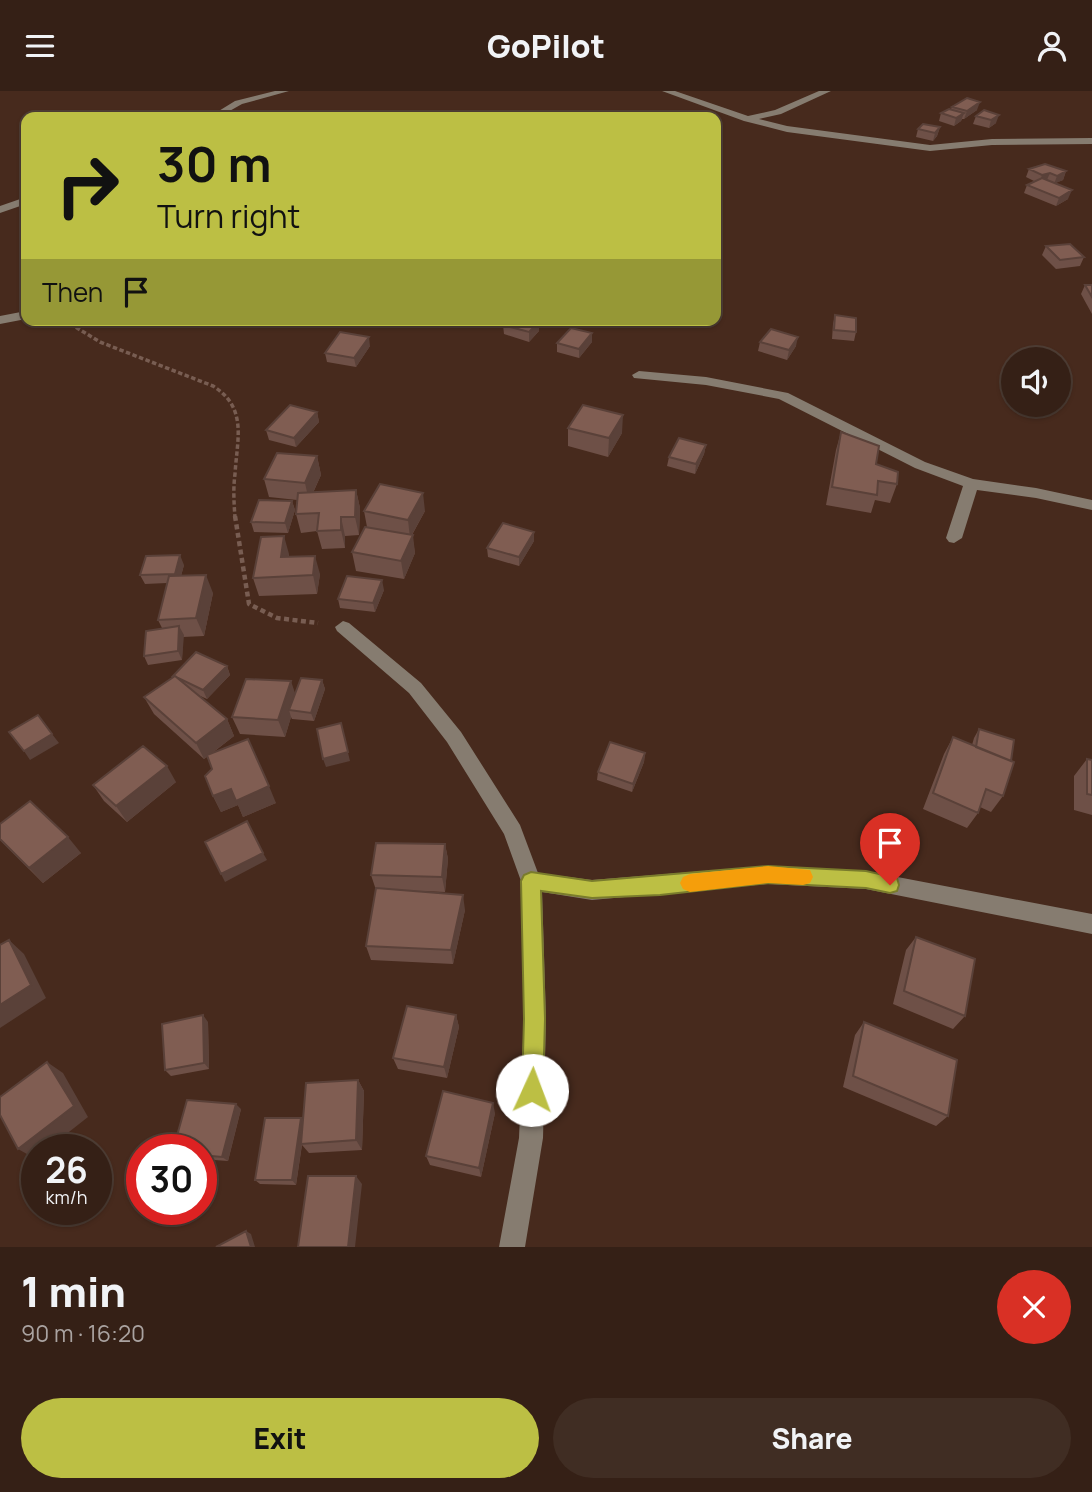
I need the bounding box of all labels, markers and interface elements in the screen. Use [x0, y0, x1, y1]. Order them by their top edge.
text: GoPilot [487, 24, 605, 68]
icon: menu [21, 27, 59, 65]
icon: person [1033, 27, 1071, 65]
text: 30 m [157, 130, 272, 197]
icon: right [42, 140, 133, 231]
text: Turn right [157, 194, 300, 238]
icon: arrive [117, 273, 155, 311]
text: Then [42, 274, 103, 310]
map controls [1001, 347, 1071, 417]
button: sound [1001, 347, 1071, 417]
pin [860, 813, 920, 885]
icon: arrive [871, 824, 909, 862]
position arrow [495, 1053, 569, 1127]
speed limit sign: 30 [126, 1134, 217, 1225]
text: 26 [45, 1146, 88, 1194]
text: km/h [46, 1185, 87, 1209]
text: 1 min [21, 1262, 126, 1320]
button: close [997, 1270, 1071, 1344]
text: 90 m · 16:20 [21, 1317, 145, 1349]
button: Exit [21, 1398, 539, 1478]
button: Share [553, 1398, 1071, 1478]

